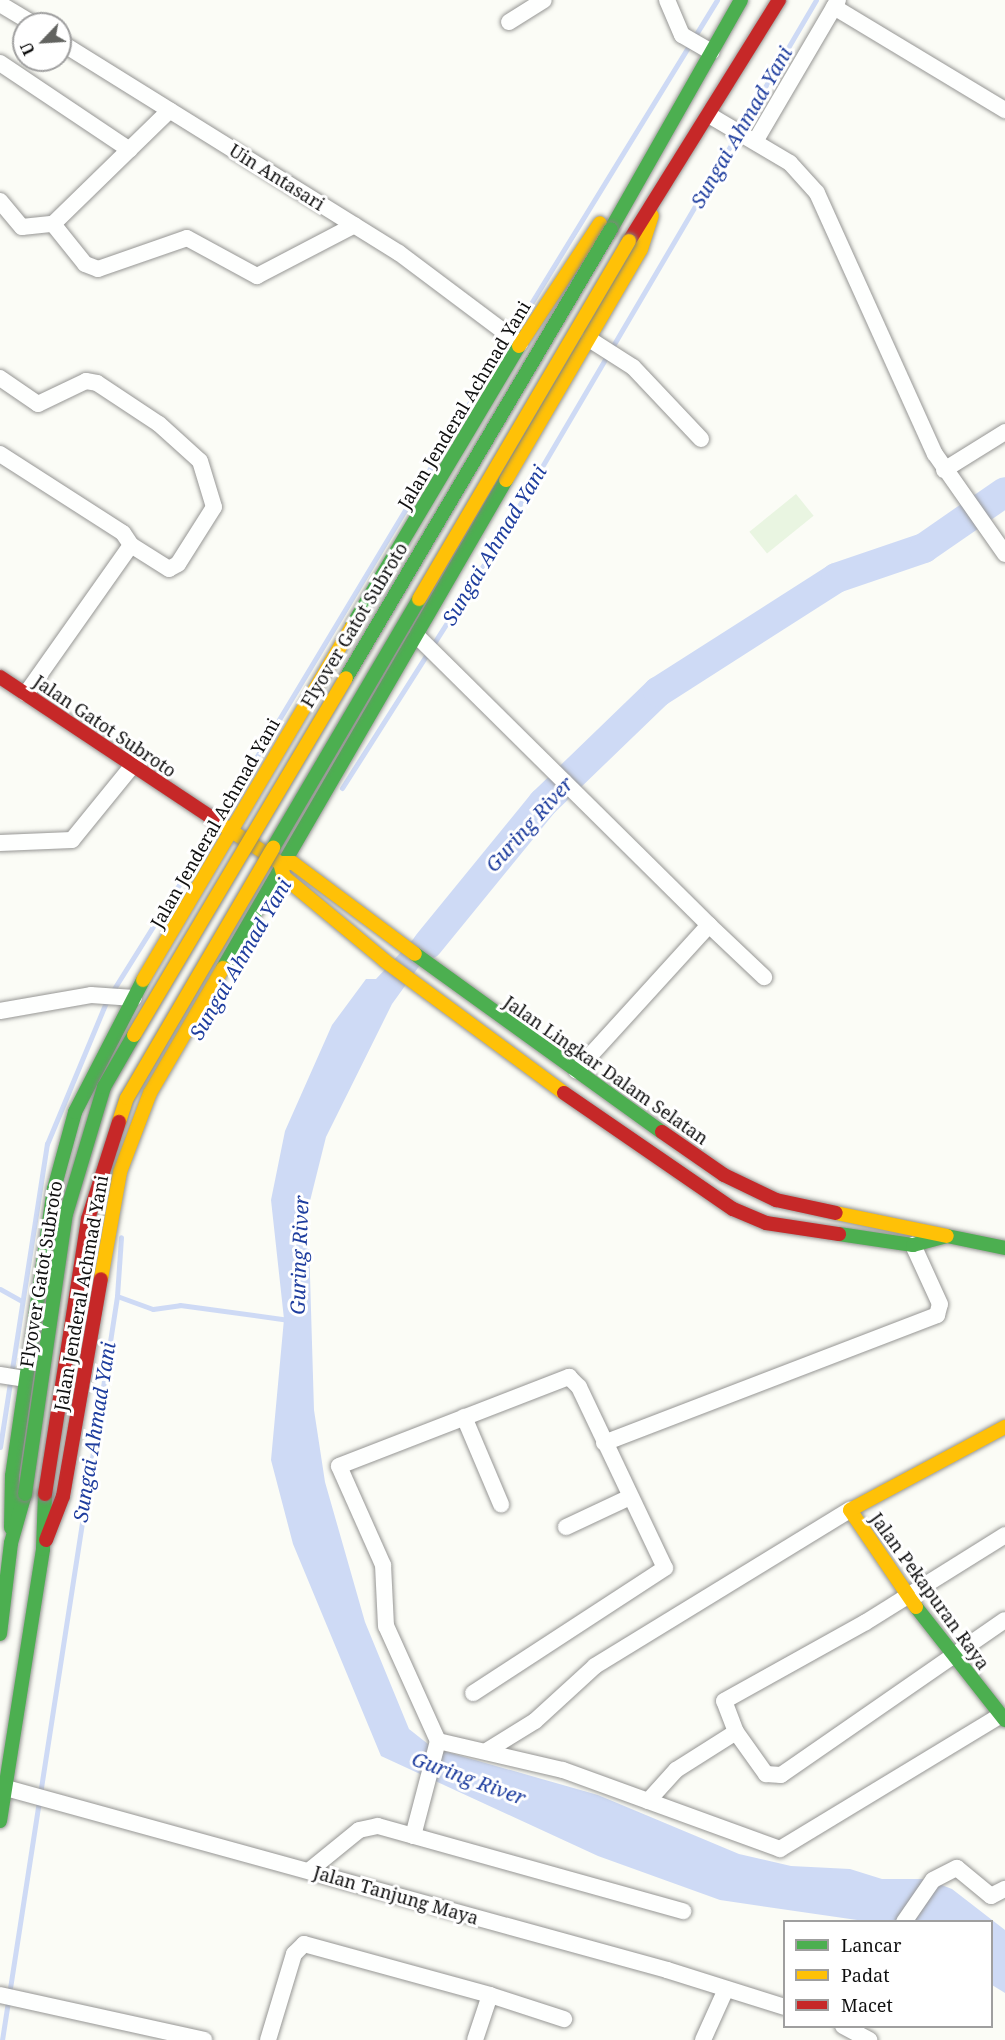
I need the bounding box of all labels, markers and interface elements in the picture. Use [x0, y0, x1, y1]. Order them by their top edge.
north arrow [12, 12, 72, 72]
text: U [15, 39, 40, 59]
water label: Sungai Ahmad Yani [685, 42, 797, 212]
street label: Uin Antasari [225, 139, 329, 215]
street label: Jalan Jenderal Achmad Yani [393, 297, 535, 513]
water label: Sungai Ahmad Yani [437, 461, 551, 629]
street label: Flyover Gatot Subroto [296, 539, 412, 711]
street label: Jalan Gatot Subroto [30, 670, 180, 782]
street label: Jalan Jenderal Achmad Yani [146, 714, 284, 932]
water label: Guring River [480, 772, 578, 876]
water label: Sungai Ahmad Yani [184, 874, 296, 1044]
street label: Jalan Lingkar Dalam Selatan [500, 991, 712, 1149]
street label: Jalan Jenderal Achmad Yani [50, 1174, 112, 1412]
street label: Flyover Gatot Subroto [16, 1179, 66, 1369]
water label: Guring River [285, 1195, 313, 1315]
water label: Sungai Ahmad Yani [68, 1340, 120, 1524]
street label: Jalan Pekapuran Raya [866, 1508, 994, 1674]
water label: Guring River [409, 1746, 529, 1810]
street label: Jalan Tanjung Maya [311, 1861, 481, 1929]
legend [783, 1920, 993, 2028]
text: Lancar [841, 1933, 901, 1957]
text: Padat [841, 1963, 890, 1987]
text: Macet [841, 1993, 893, 2017]

